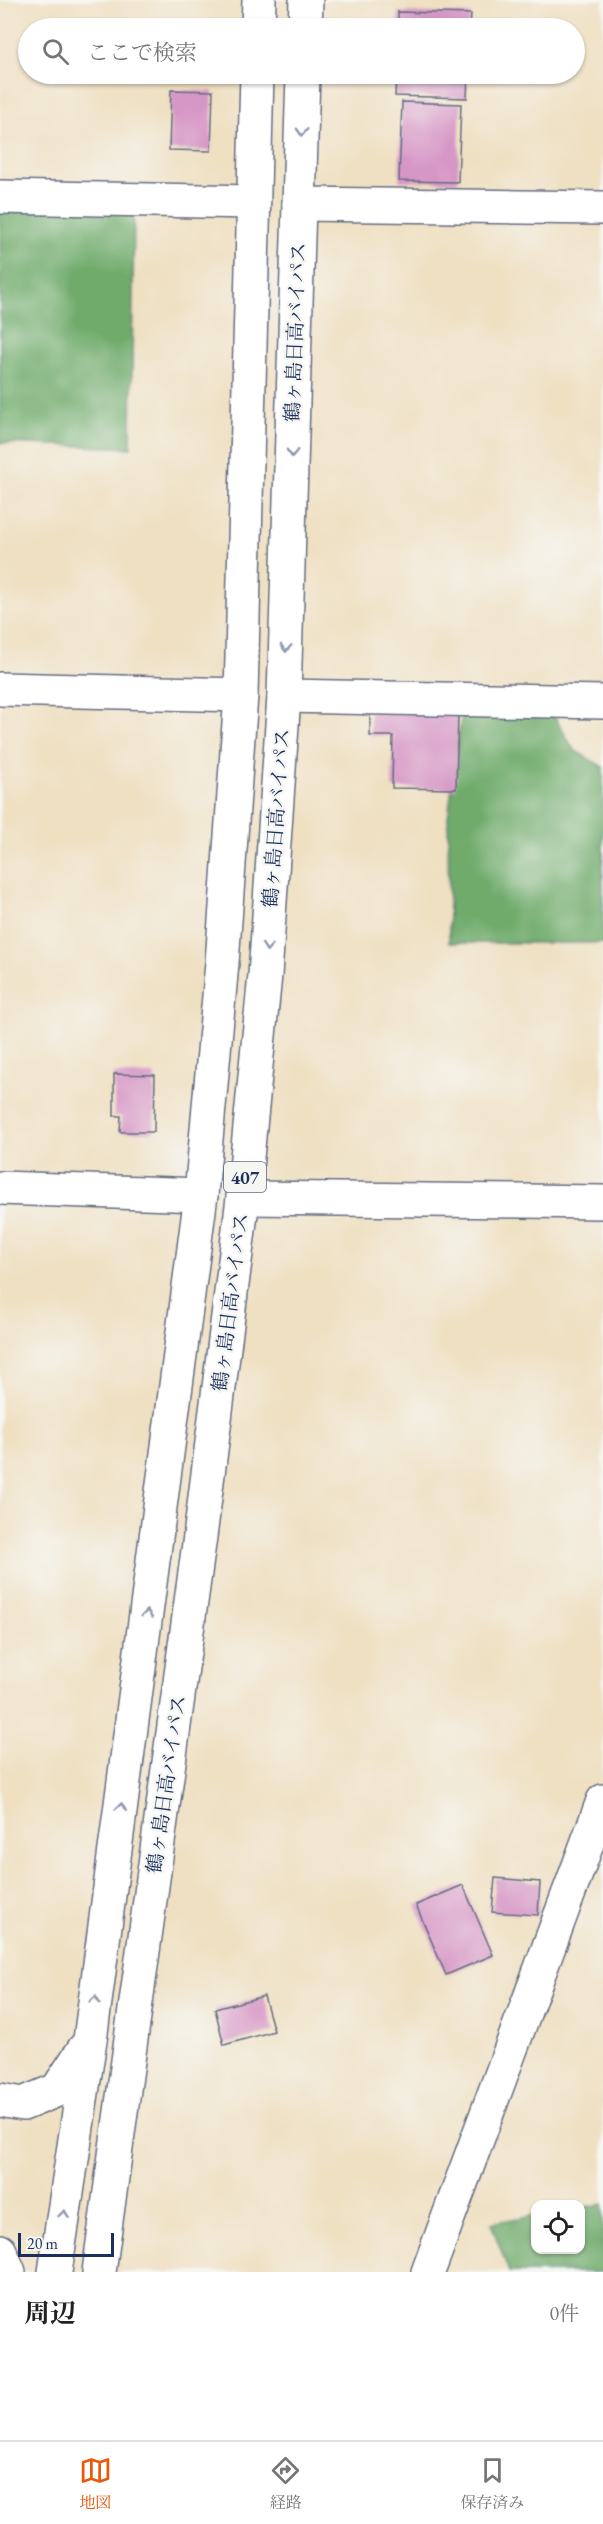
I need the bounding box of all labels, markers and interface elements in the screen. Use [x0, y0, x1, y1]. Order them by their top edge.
search box [18, 18, 585, 84]
icon: search [39, 35, 72, 68]
text: ここで検索 [87, 38, 197, 67]
one-way arrow [295, 127, 308, 136]
street label: 鶴ヶ島日高バイパス [279, 242, 311, 422]
one-way arrow [285, 448, 298, 457]
one-way arrow [279, 643, 292, 652]
street label: 鶴ヶ島日高バイパス [257, 728, 295, 908]
one-way arrow [260, 943, 273, 952]
road number: 407 [224, 1162, 266, 1192]
street label: 鶴ヶ島日高バイパス [206, 1211, 254, 1393]
one-way arrow [141, 1609, 153, 1618]
street label: 鶴ヶ島日高バイパス [141, 1693, 191, 1875]
one-way arrow [114, 1803, 127, 1812]
one-way arrow [88, 1996, 101, 2005]
map controls [531, 2200, 585, 2254]
button: locate [531, 2200, 585, 2254]
one-way arrow [57, 2210, 69, 2219]
scale bar [18, 2230, 114, 2258]
text: 20 m [27, 2233, 58, 2254]
text: 周辺 [24, 2296, 76, 2330]
text: 0件 [549, 2300, 579, 2326]
tab: 地図 [79, 2454, 112, 2513]
tab: 経路 [269, 2454, 302, 2513]
tab: 保存済み [460, 2454, 524, 2513]

